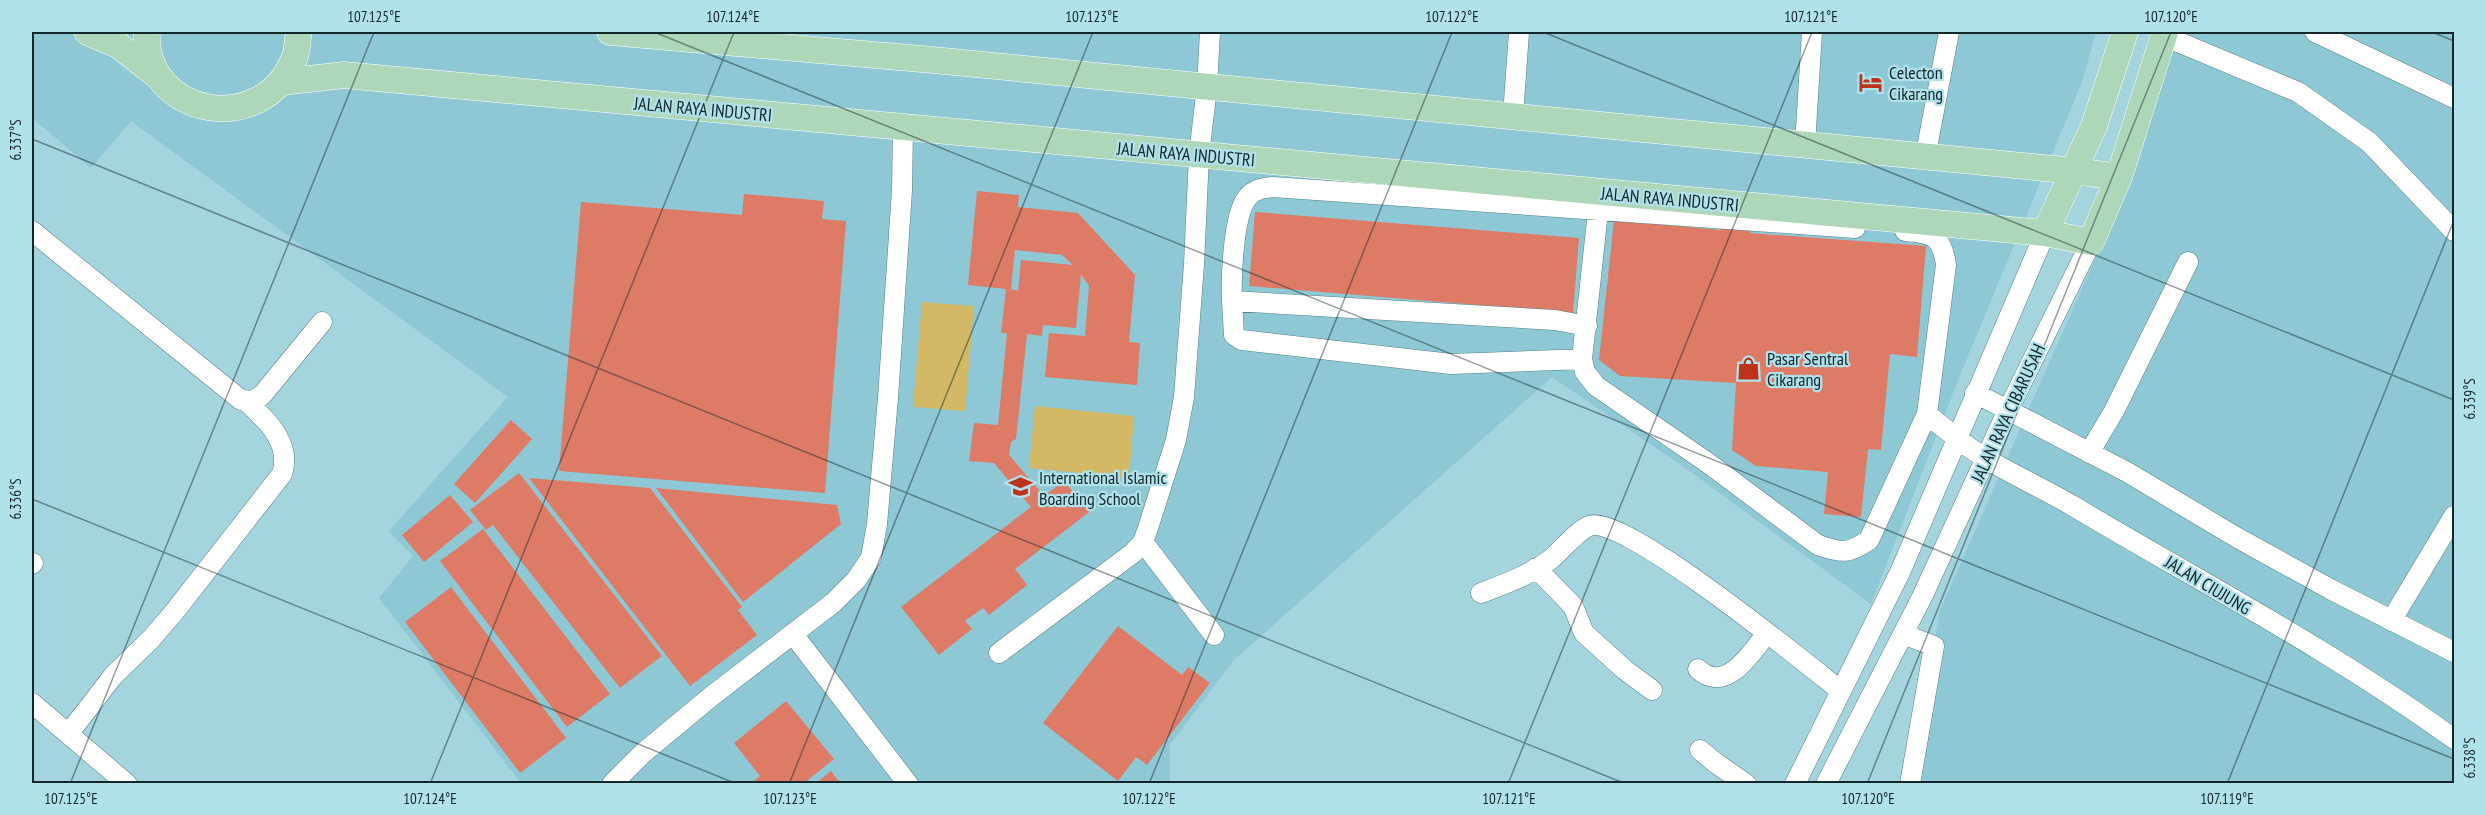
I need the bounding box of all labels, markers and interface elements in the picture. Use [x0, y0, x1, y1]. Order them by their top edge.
text: 107.125°E [347, 7, 401, 26]
text: 107.124°E [706, 7, 760, 26]
text: 107.123°E [1065, 7, 1119, 26]
text: 107.122°E [1425, 7, 1479, 26]
text: 107.121°E [1784, 7, 1838, 26]
text: 107.120°E [2144, 7, 2198, 26]
place label: Celecton Cikarang [1889, 61, 1943, 105]
hotel icon: Celecton Cikarang [1858, 69, 1884, 95]
street label: JALAN RAYA INDUSTRI [632, 91, 773, 126]
text: 6.337°S [6, 119, 25, 161]
street label: JALAN RAYA INDUSTRI [1115, 136, 1256, 171]
street label: JALAN RAYA INDUSTRI [1599, 181, 1740, 216]
street label: JALAN RAYA CIBARUSAH [1965, 340, 2050, 487]
place label: Pasar Sentral Cikarang [1767, 347, 1849, 391]
shop icon: Pasar Sentral Cikarang [1736, 355, 1762, 381]
text: 6.339°S [2460, 378, 2479, 420]
place label: International Islamic Boarding School [1039, 466, 1167, 510]
school or university icon: International Islamic Boarding School [1008, 474, 1034, 500]
text: 6.336°S [6, 478, 25, 520]
street label: JALAN CIUJUNG [2160, 550, 2255, 620]
text: 6.338°S [2460, 737, 2479, 779]
text: 107.125°E [44, 789, 98, 808]
text: 107.124°E [403, 789, 457, 808]
text: 107.123°E [763, 789, 817, 808]
text: 107.122°E [1122, 789, 1176, 808]
text: 107.121°E [1482, 789, 1536, 808]
text: 107.120°E [1841, 789, 1895, 808]
text: 107.119°E [2200, 789, 2254, 808]

